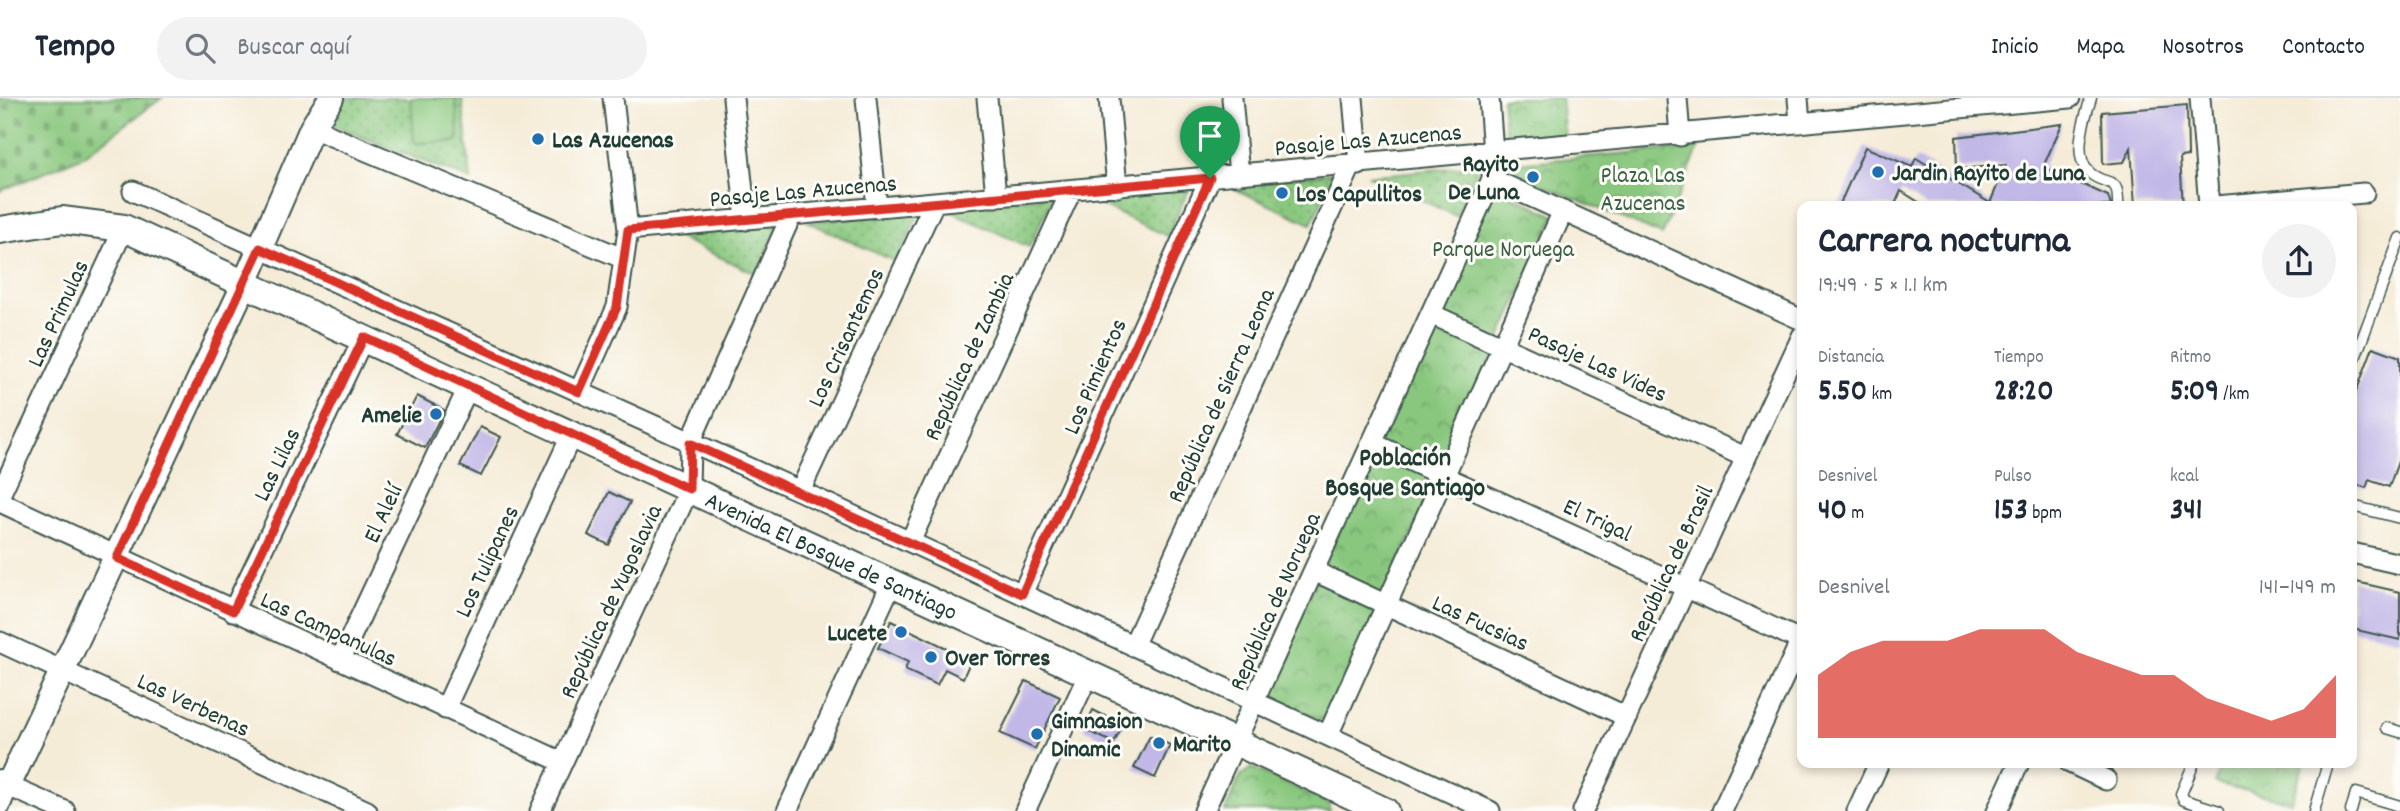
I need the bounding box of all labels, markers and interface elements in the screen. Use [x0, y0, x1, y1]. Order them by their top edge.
search box [157, 17, 647, 80]
text: Tempo [35, 25, 115, 72]
icon: search [181, 29, 219, 67]
text: Buscar aquí [237, 30, 350, 67]
text: Inicio [1991, 31, 2039, 65]
text: Mapa [2077, 31, 2124, 65]
text: Nosotros [2162, 31, 2244, 65]
text: Contacto [2282, 31, 2365, 65]
pin [1180, 106, 1240, 178]
icon: arrive [1191, 117, 1229, 155]
street label: Pasaje Las Azucenas [1273, 117, 1463, 167]
place label: Las Azucenas [552, 125, 674, 159]
marker: Las Azucenas [530, 131, 546, 147]
place label: Rayito De Luna [1448, 149, 1520, 211]
place label: Jardin Rayito de Luna [1892, 158, 2086, 192]
park label: Plaza Las Azucenas [1600, 160, 1686, 222]
marker: Jardin Rayito de Luna [1870, 164, 1886, 180]
street label: Pasaje Las Azucenas [708, 168, 898, 218]
marker: Rayito De Luna [1525, 169, 1541, 185]
place label: Los Capullitos [1296, 179, 1422, 213]
marker: Los Capullitos [1274, 185, 1290, 201]
text: Carrera nocturna [1818, 216, 2070, 271]
button: share [2262, 224, 2336, 298]
park label: Parque Noruega [1432, 234, 1575, 268]
street label: Las Primulas [20, 255, 99, 373]
street label: Los Crisantemos [801, 263, 895, 414]
street label: República de Zambia [917, 267, 1025, 447]
text: 19:49 · 5 × 1.1 km [1818, 270, 1948, 303]
street label: República de Sierra Leona [1160, 283, 1286, 509]
street label: Los Pimientos [1056, 314, 1137, 441]
street label: Pasaje Las Vides [1521, 319, 1672, 413]
text: Distancia [1818, 345, 1884, 372]
text: Tiempo [1994, 345, 2044, 372]
text: Ritmo [2170, 345, 2211, 372]
text: 5.50 [1818, 372, 1867, 415]
text: 28:20 [1994, 372, 2054, 415]
text: 5:09 [2170, 372, 2219, 415]
text: km [1867, 382, 1892, 409]
text: /km [2219, 382, 2250, 409]
place label: Amelie [361, 400, 422, 434]
marker: Amelie [428, 406, 444, 422]
street label: Las Lilas [246, 423, 311, 508]
district label: Población Bosque Santiago [1325, 441, 1486, 508]
text: Desnivel [1818, 464, 1877, 491]
text: Pulso [1994, 464, 2032, 491]
text: kcal [2170, 464, 2199, 491]
street label: El Alelí [356, 478, 414, 549]
street label: República de Brasil [1621, 480, 1724, 648]
street label: Avenida El Bosque de Santiago [699, 485, 962, 631]
street label: El Trigal [1557, 491, 1637, 553]
text: 40 [1818, 491, 1847, 534]
text: 153 [1994, 491, 2028, 534]
text: 341 [2170, 491, 2202, 534]
street label: República de Yugoslavia [553, 499, 673, 705]
street label: Los Tulipanes [448, 501, 530, 624]
text: m [1847, 501, 1864, 528]
text: bpm [2028, 501, 2062, 528]
street label: República de Noruega [1222, 507, 1332, 697]
text: Desnivel [1818, 572, 1890, 605]
text: 141–149 m [2259, 572, 2336, 605]
street label: Las Campanulas [254, 584, 402, 677]
street label: Las Fucsias [1426, 587, 1534, 662]
place label: Lucete [827, 618, 887, 652]
marker: Lucete [893, 624, 909, 640]
place label: Over Torres [945, 643, 1050, 677]
marker: Over Torres [923, 649, 939, 665]
street label: Las Verbenas [131, 666, 255, 748]
place label: Gimnasion Dinamic [1051, 706, 1143, 768]
marker: Gimnasion Dinamic [1029, 726, 1045, 742]
place label: Marito [1173, 729, 1231, 763]
marker: Marito [1151, 735, 1167, 751]

